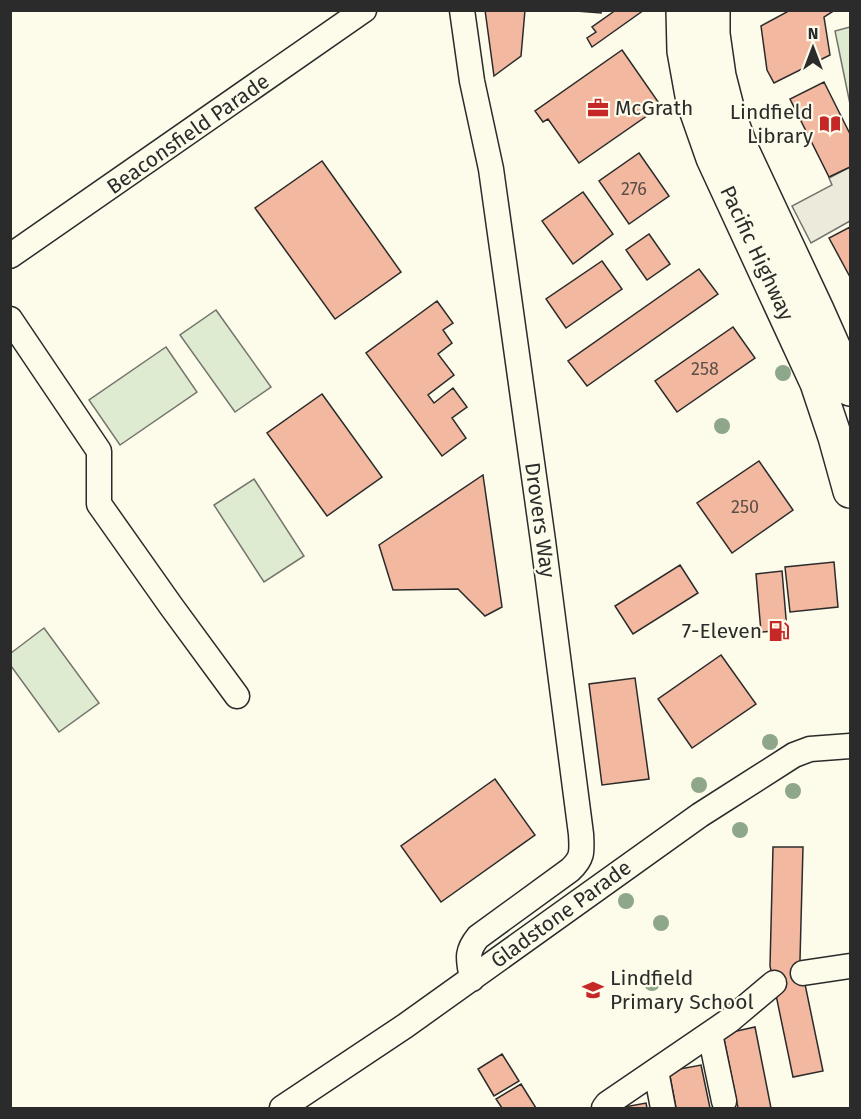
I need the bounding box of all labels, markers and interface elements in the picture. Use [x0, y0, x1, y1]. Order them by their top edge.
north arrow [783, 18, 843, 78]
text: N [808, 24, 818, 43]
street label: Beaconsfield Parade [102, 68, 274, 200]
place label: McGrath [615, 95, 693, 121]
office icon: McGrath [586, 96, 610, 120]
place label: Lindfield Library [730, 99, 814, 149]
library icon: Lindfield Library [818, 112, 842, 136]
house number: 276 [621, 178, 647, 200]
street label: Pacific Highway [714, 181, 800, 325]
house number: 258 [691, 358, 719, 380]
street label: Drovers Way [519, 461, 561, 580]
house number: 250 [731, 496, 759, 518]
place label: 7-Eleven [682, 618, 762, 644]
fuel station icon: 7-Eleven [767, 619, 791, 643]
street label: Gladstone Parade [486, 854, 636, 974]
place label: Lindfield Primary School [610, 965, 754, 1015]
school or university icon: Lindfield Primary School [581, 978, 605, 1002]

